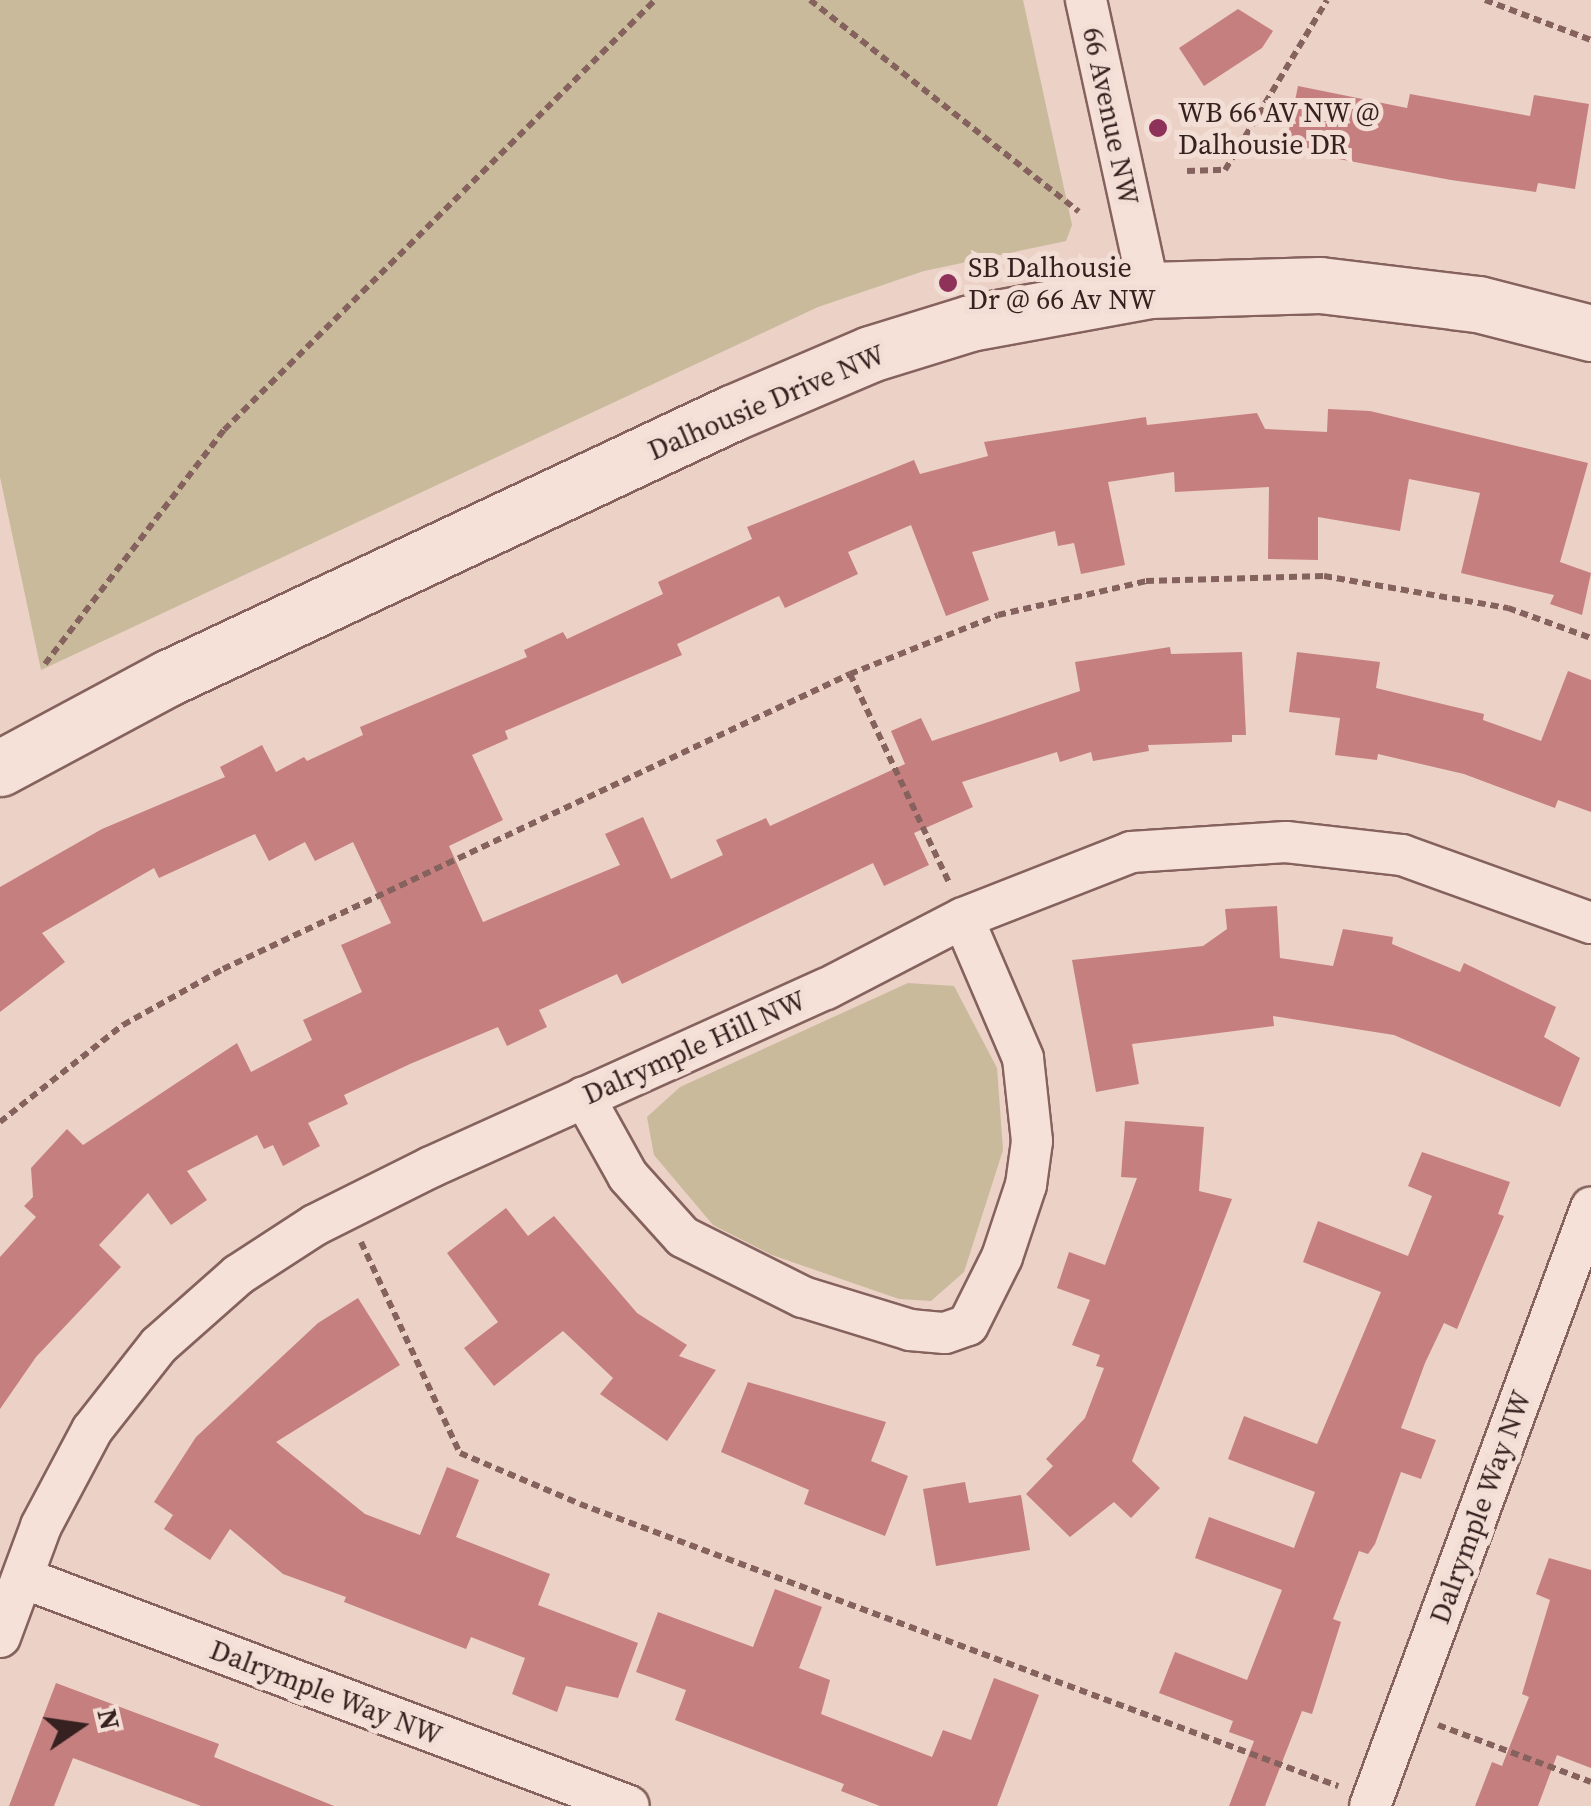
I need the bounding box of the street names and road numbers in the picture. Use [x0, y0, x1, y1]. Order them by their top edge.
street label: 66 Avenue NW [1076, 24, 1146, 208]
street label: Dalhousie Drive NW [643, 337, 889, 467]
street label: Dalrymple Hill NW [578, 983, 810, 1111]
street label: Dalrymple Way NW [1422, 1386, 1538, 1628]
street label: Dalrymple Way NW [205, 1632, 447, 1752]

